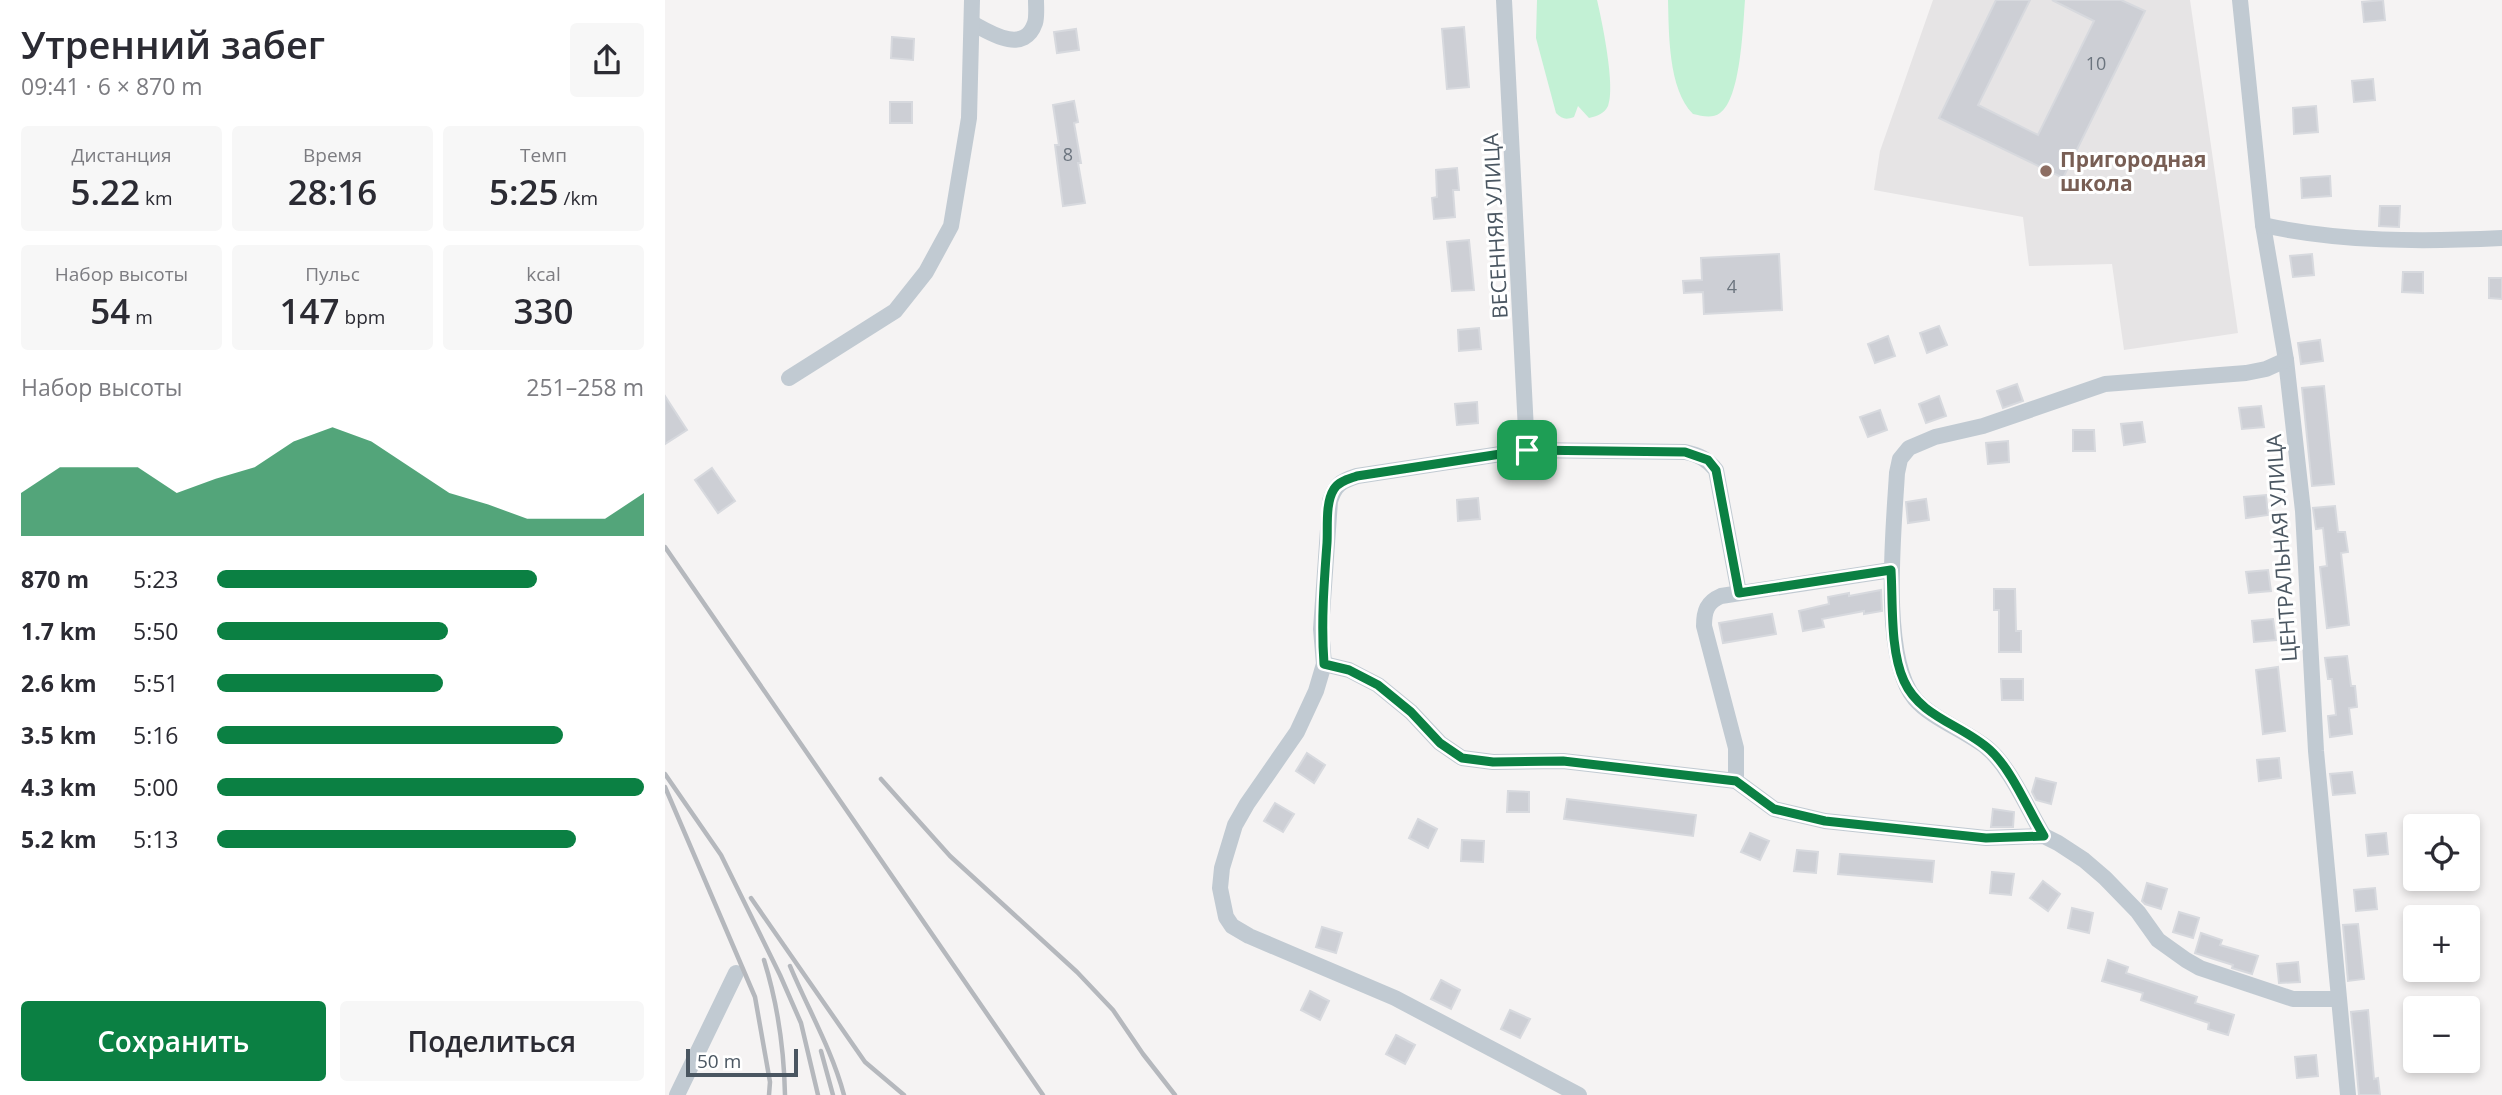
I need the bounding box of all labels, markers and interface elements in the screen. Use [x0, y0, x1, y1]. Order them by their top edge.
text: Утренний забег [21, 18, 325, 70]
button: share [570, 23, 644, 97]
house number: 10 [2086, 51, 2106, 75]
text: 09:41 · 6 × 870 m [21, 70, 203, 102]
street label: ВЕСЕННЯЯ УЛИЦА [1476, 132, 1514, 319]
text: Дистанция [71, 142, 172, 168]
text: Время [303, 142, 362, 168]
text: Темп [520, 142, 567, 168]
house number: 8 [1063, 142, 1073, 166]
place label: Пригородная школа [2060, 145, 2206, 197]
marker: Пригородная школа [2038, 163, 2054, 179]
text: 5.22 [70, 168, 140, 215]
text: 28:16 [288, 168, 377, 215]
text: 5:25 [489, 168, 559, 215]
text: km [140, 185, 173, 211]
text: /km [559, 185, 598, 211]
text: Набор высоты [55, 261, 188, 287]
text: Пульс [305, 261, 360, 287]
text: kcal [526, 261, 561, 287]
house number: 4 [1727, 274, 1737, 298]
text: 54 [90, 287, 130, 334]
text: 147 [280, 287, 340, 334]
text: 330 [513, 287, 574, 334]
text: m [130, 304, 153, 330]
text: bpm [340, 304, 385, 330]
text: Набор высоты [21, 371, 183, 403]
text: 251–258 m [526, 371, 644, 403]
pin [1497, 420, 1557, 480]
icon: arrive [1508, 431, 1546, 469]
street label: ЦЕНТРАЛЬНАЯ УЛИЦА [2259, 433, 2303, 663]
text: 870 m [21, 563, 89, 595]
text: 5:23 [133, 563, 179, 595]
text: 1.7 km [21, 615, 97, 647]
text: 5:50 [133, 615, 179, 647]
text: 2.6 km [21, 667, 97, 699]
text: 5:51 [133, 667, 179, 699]
text: 3.5 km [21, 719, 97, 751]
text: 5:16 [133, 719, 179, 751]
text: 4.3 km [21, 771, 97, 803]
text: 5:00 [133, 771, 179, 803]
map controls [2403, 814, 2480, 1073]
button: locate [2403, 814, 2480, 891]
text: 5.2 km [21, 823, 97, 855]
text: 5:13 [133, 823, 179, 855]
button: + [2403, 905, 2480, 982]
button: − [2403, 996, 2480, 1073]
button: Сохранить [21, 1001, 326, 1081]
button: Поделиться [340, 1001, 644, 1081]
scale bar [686, 1046, 798, 1078]
text: 50 m [697, 1048, 741, 1074]

